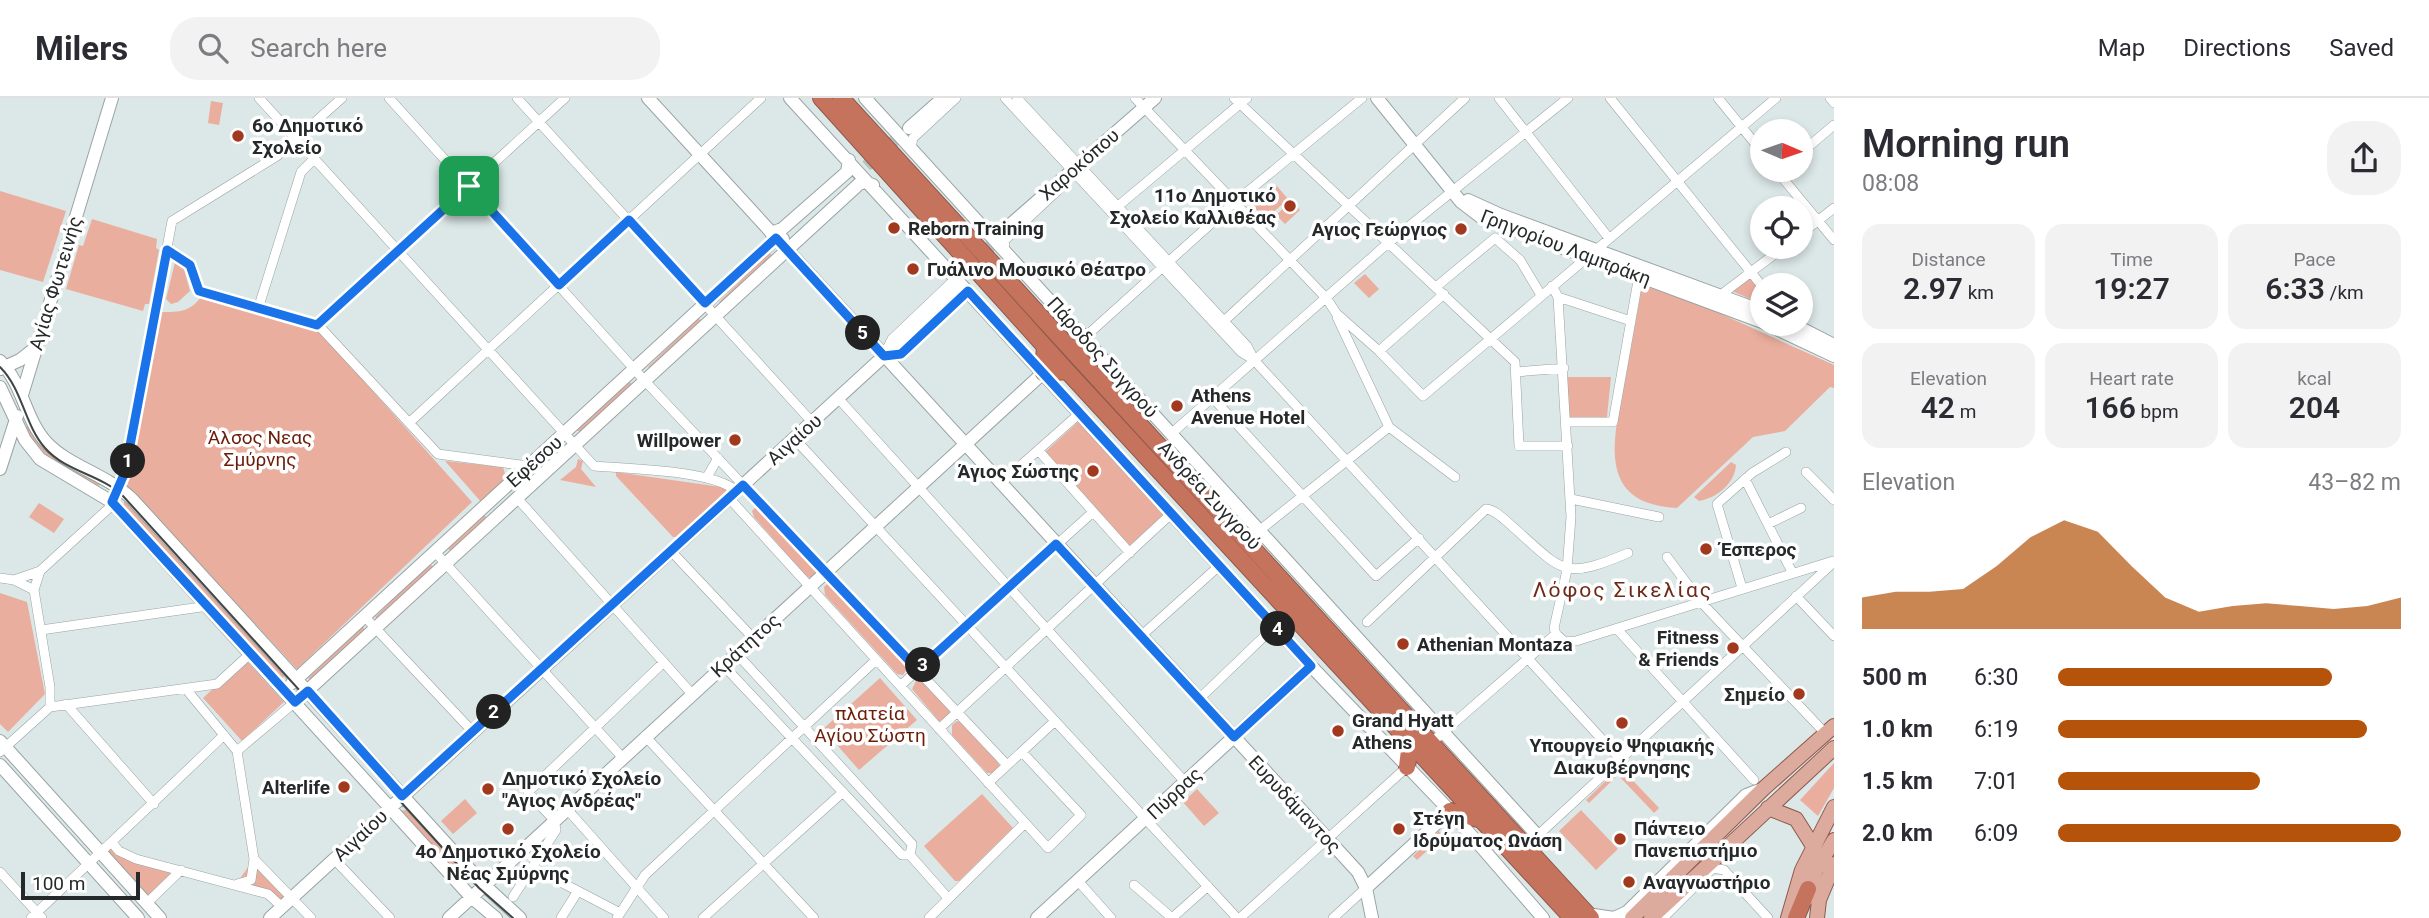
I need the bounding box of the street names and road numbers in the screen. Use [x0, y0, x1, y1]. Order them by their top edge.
street label: Χαροκόπου [1035, 124, 1124, 205]
street label: Γρηγορίου Λαμπράκη [1477, 204, 1654, 291]
street label: Αγίας Φωτεινής [24, 213, 87, 353]
street label: Πάροδος Συγγρού [1042, 292, 1163, 422]
street label: Αιγαίου [762, 409, 826, 470]
street label: Εφέσου [502, 431, 567, 492]
street label: Ανδρέα Συγγρού [1153, 436, 1266, 555]
street label: Κράτητος [706, 608, 785, 682]
street label: Ευρυδάμαντος [1244, 751, 1346, 858]
street label: Πύρρας [1142, 762, 1206, 824]
street label: Αιγαίου [328, 805, 392, 866]

